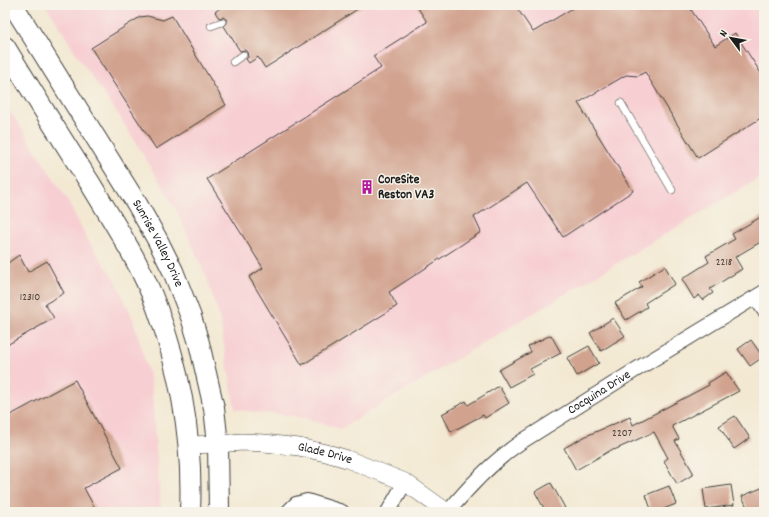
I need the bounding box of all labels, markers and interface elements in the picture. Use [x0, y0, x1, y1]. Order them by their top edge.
north arrow [711, 18, 751, 58]
text: N [716, 27, 733, 40]
place label: CoreSite Reston VA3 [378, 171, 434, 205]
building icon: CoreSite Reston VA3 [359, 179, 375, 195]
street label: Sunrise Valley Drive [127, 196, 188, 290]
house number: 2218 [716, 255, 732, 271]
house number: 12310 [20, 290, 40, 306]
street label: Cocquina Drive [564, 366, 635, 420]
house number: 2207 [612, 426, 632, 442]
street label: Glade Drive [296, 437, 355, 470]

